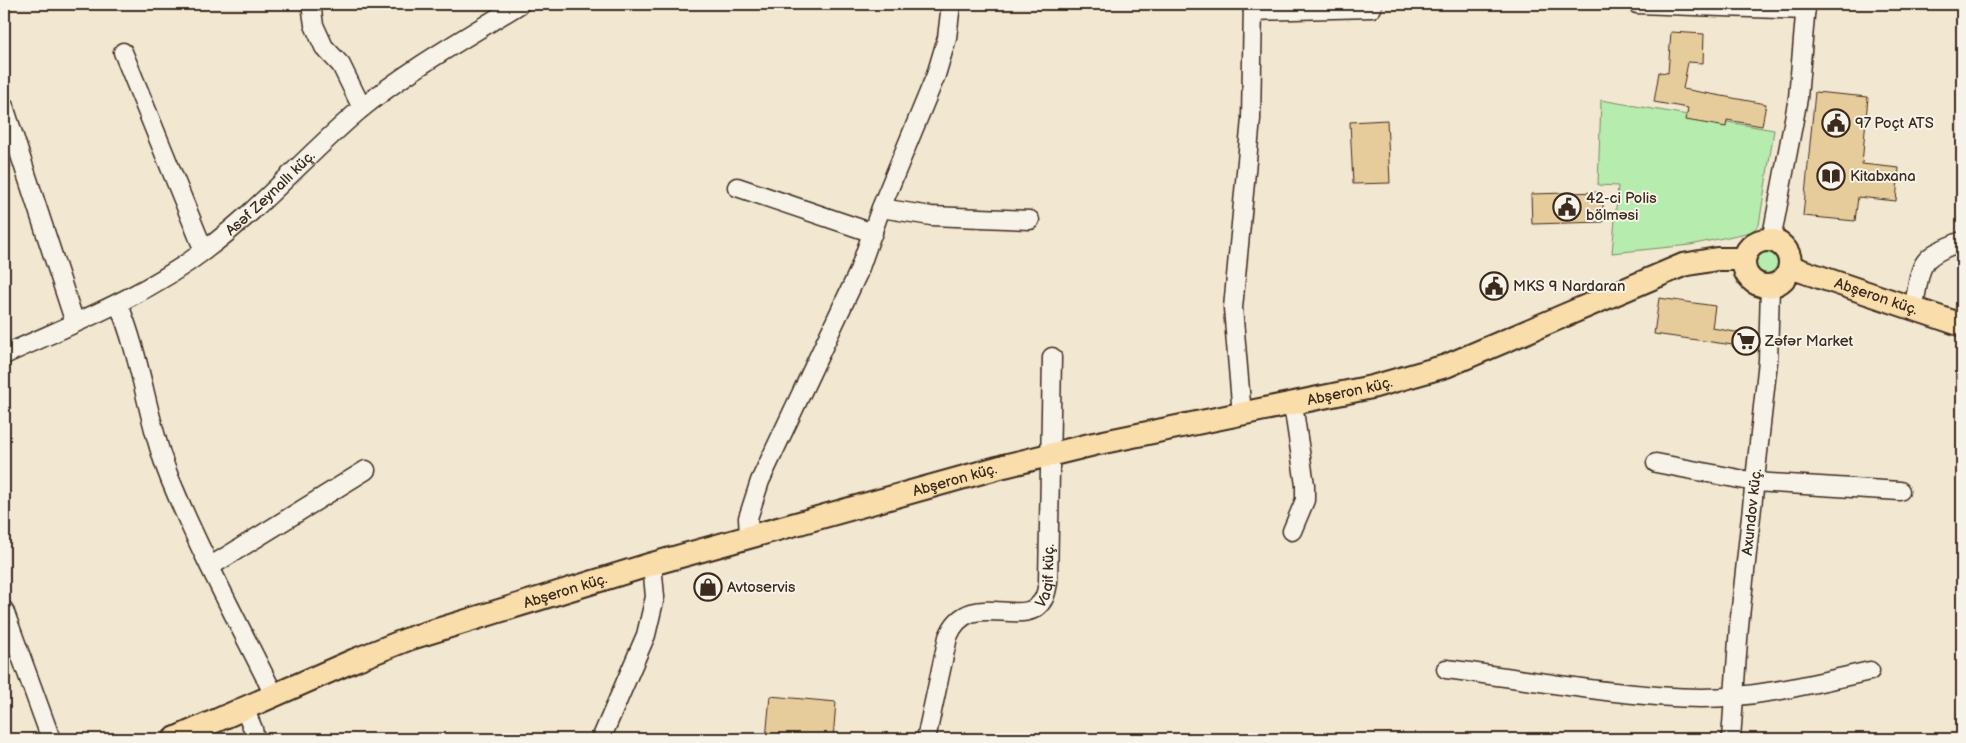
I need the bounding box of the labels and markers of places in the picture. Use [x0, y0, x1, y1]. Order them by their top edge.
public building icon: 97 Poçt ATS [1821, 108, 1851, 138]
place label: 97 Poçt ATS [1855, 114, 1934, 133]
library icon: Kitabxana [1816, 161, 1846, 191]
place label: Kitabxana [1850, 167, 1916, 186]
place label: 42-ci Polis bölməsi [1586, 189, 1657, 225]
public building icon: 42-ci Polis bölməsi [1552, 192, 1582, 222]
public building icon: MKS 9 Nardaran [1479, 271, 1509, 301]
place label: MKS 9 Nardaran [1513, 277, 1626, 296]
supermarket icon: Zəfər Market [1731, 326, 1761, 356]
place label: Zəfər Market [1764, 332, 1854, 351]
shop icon: Avtoservis [693, 572, 723, 602]
place label: Avtoservis [727, 578, 796, 597]

